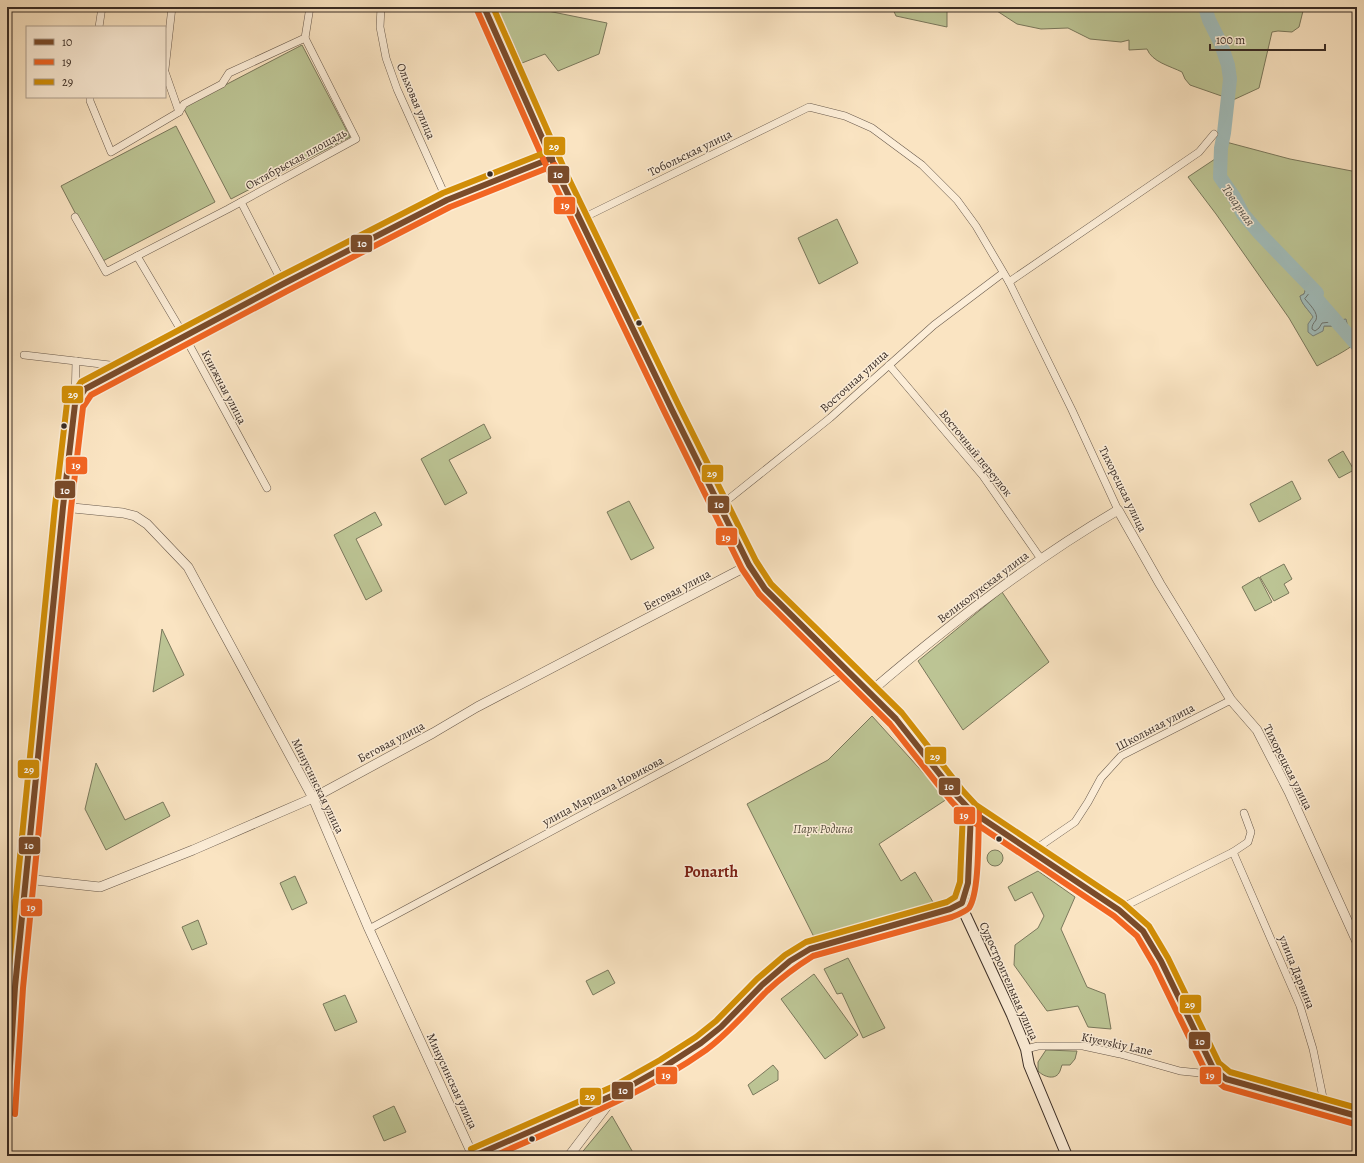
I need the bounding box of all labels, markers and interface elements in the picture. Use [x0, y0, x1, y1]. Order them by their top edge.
legend [26, 26, 166, 98]
scale bar [1210, 26, 1325, 52]
text: 100 m [1216, 32, 1245, 48]
text: 10 [62, 34, 73, 50]
text: 19 [62, 54, 72, 70]
street label: Ольховая улица [393, 60, 439, 142]
text: 29 [62, 74, 73, 90]
street label: Октябрьская площадь [242, 124, 350, 194]
street label: Тобольская улица [646, 126, 735, 180]
line badge: 29 [543, 136, 566, 156]
text: 29 [549, 139, 559, 154]
line badge: 10 [547, 165, 570, 184]
text: 10 [553, 167, 563, 182]
unlabelled marker [485, 169, 495, 179]
water label: Товарная [1218, 181, 1259, 230]
line badge: 19 [553, 196, 576, 215]
text: 19 [560, 198, 570, 213]
line badge: 10 [350, 234, 373, 253]
text: 10 [357, 236, 367, 251]
unlabelled marker [634, 318, 644, 328]
street label: Восточная улица [816, 346, 892, 416]
street label: Книжная улица [198, 347, 251, 427]
line badge: 29 [61, 385, 84, 404]
text: 29 [68, 387, 78, 402]
street label: Восточный переулок [936, 406, 1016, 500]
unlabelled marker [59, 421, 69, 431]
street label: Тихорецкая улица [1095, 443, 1151, 535]
line badge: 19 [65, 456, 88, 475]
text: 19 [71, 458, 81, 473]
line badge: 29 [701, 464, 724, 483]
text: 29 [707, 466, 717, 481]
line badge: 10 [54, 480, 76, 499]
text: 10 [60, 483, 70, 498]
line badge: 10 [707, 495, 730, 514]
text: 10 [714, 497, 724, 512]
line badge: 19 [715, 527, 738, 546]
text: 19 [721, 530, 731, 545]
street label: Великолукская улица [934, 547, 1032, 627]
street label: Беговая улица [641, 565, 714, 614]
street label: Школьная улица [1113, 699, 1198, 755]
street label: Беговая улица [355, 717, 428, 766]
street label: Тихорецкая улица [1260, 722, 1317, 813]
street label: Минусинская улица [288, 736, 348, 837]
line badge: 29 [924, 746, 947, 765]
text: 29 [930, 749, 940, 764]
street label: улица Маршала Новикова [539, 752, 667, 830]
line badge: 29 [17, 759, 40, 779]
text: 29 [24, 762, 34, 777]
line badge: 10 [938, 777, 961, 796]
text: 10 [944, 779, 954, 794]
line badge: 19 [953, 806, 976, 825]
text: 19 [959, 808, 969, 823]
park label: Парк Родина [793, 821, 853, 837]
unlabelled marker [994, 834, 1004, 844]
line badge: 10 [18, 836, 41, 855]
text: 10 [24, 838, 34, 853]
district label: Ponarth [684, 861, 738, 883]
line badge: 19 [20, 898, 43, 917]
text: 19 [26, 900, 36, 915]
street label: Судостроительная улица [976, 919, 1043, 1043]
street label: улица Дарвина [1275, 932, 1319, 1011]
line badge: 29 [1179, 994, 1202, 1014]
text: 29 [1185, 997, 1195, 1012]
street label: Kiyevskiy Lane [1080, 1029, 1154, 1059]
street label: Минусинская улица [423, 1030, 481, 1132]
line badge: 10 [1188, 1031, 1211, 1050]
text: 10 [1195, 1034, 1205, 1049]
line badge: 19 [655, 1066, 678, 1085]
line badge: 19 [1199, 1066, 1222, 1085]
text: 19 [661, 1068, 671, 1083]
text: 19 [1205, 1068, 1215, 1083]
line badge: 10 [611, 1081, 634, 1100]
text: 10 [618, 1083, 628, 1098]
line badge: 29 [579, 1087, 602, 1106]
text: 29 [585, 1089, 595, 1104]
unlabelled marker [527, 1134, 537, 1144]

